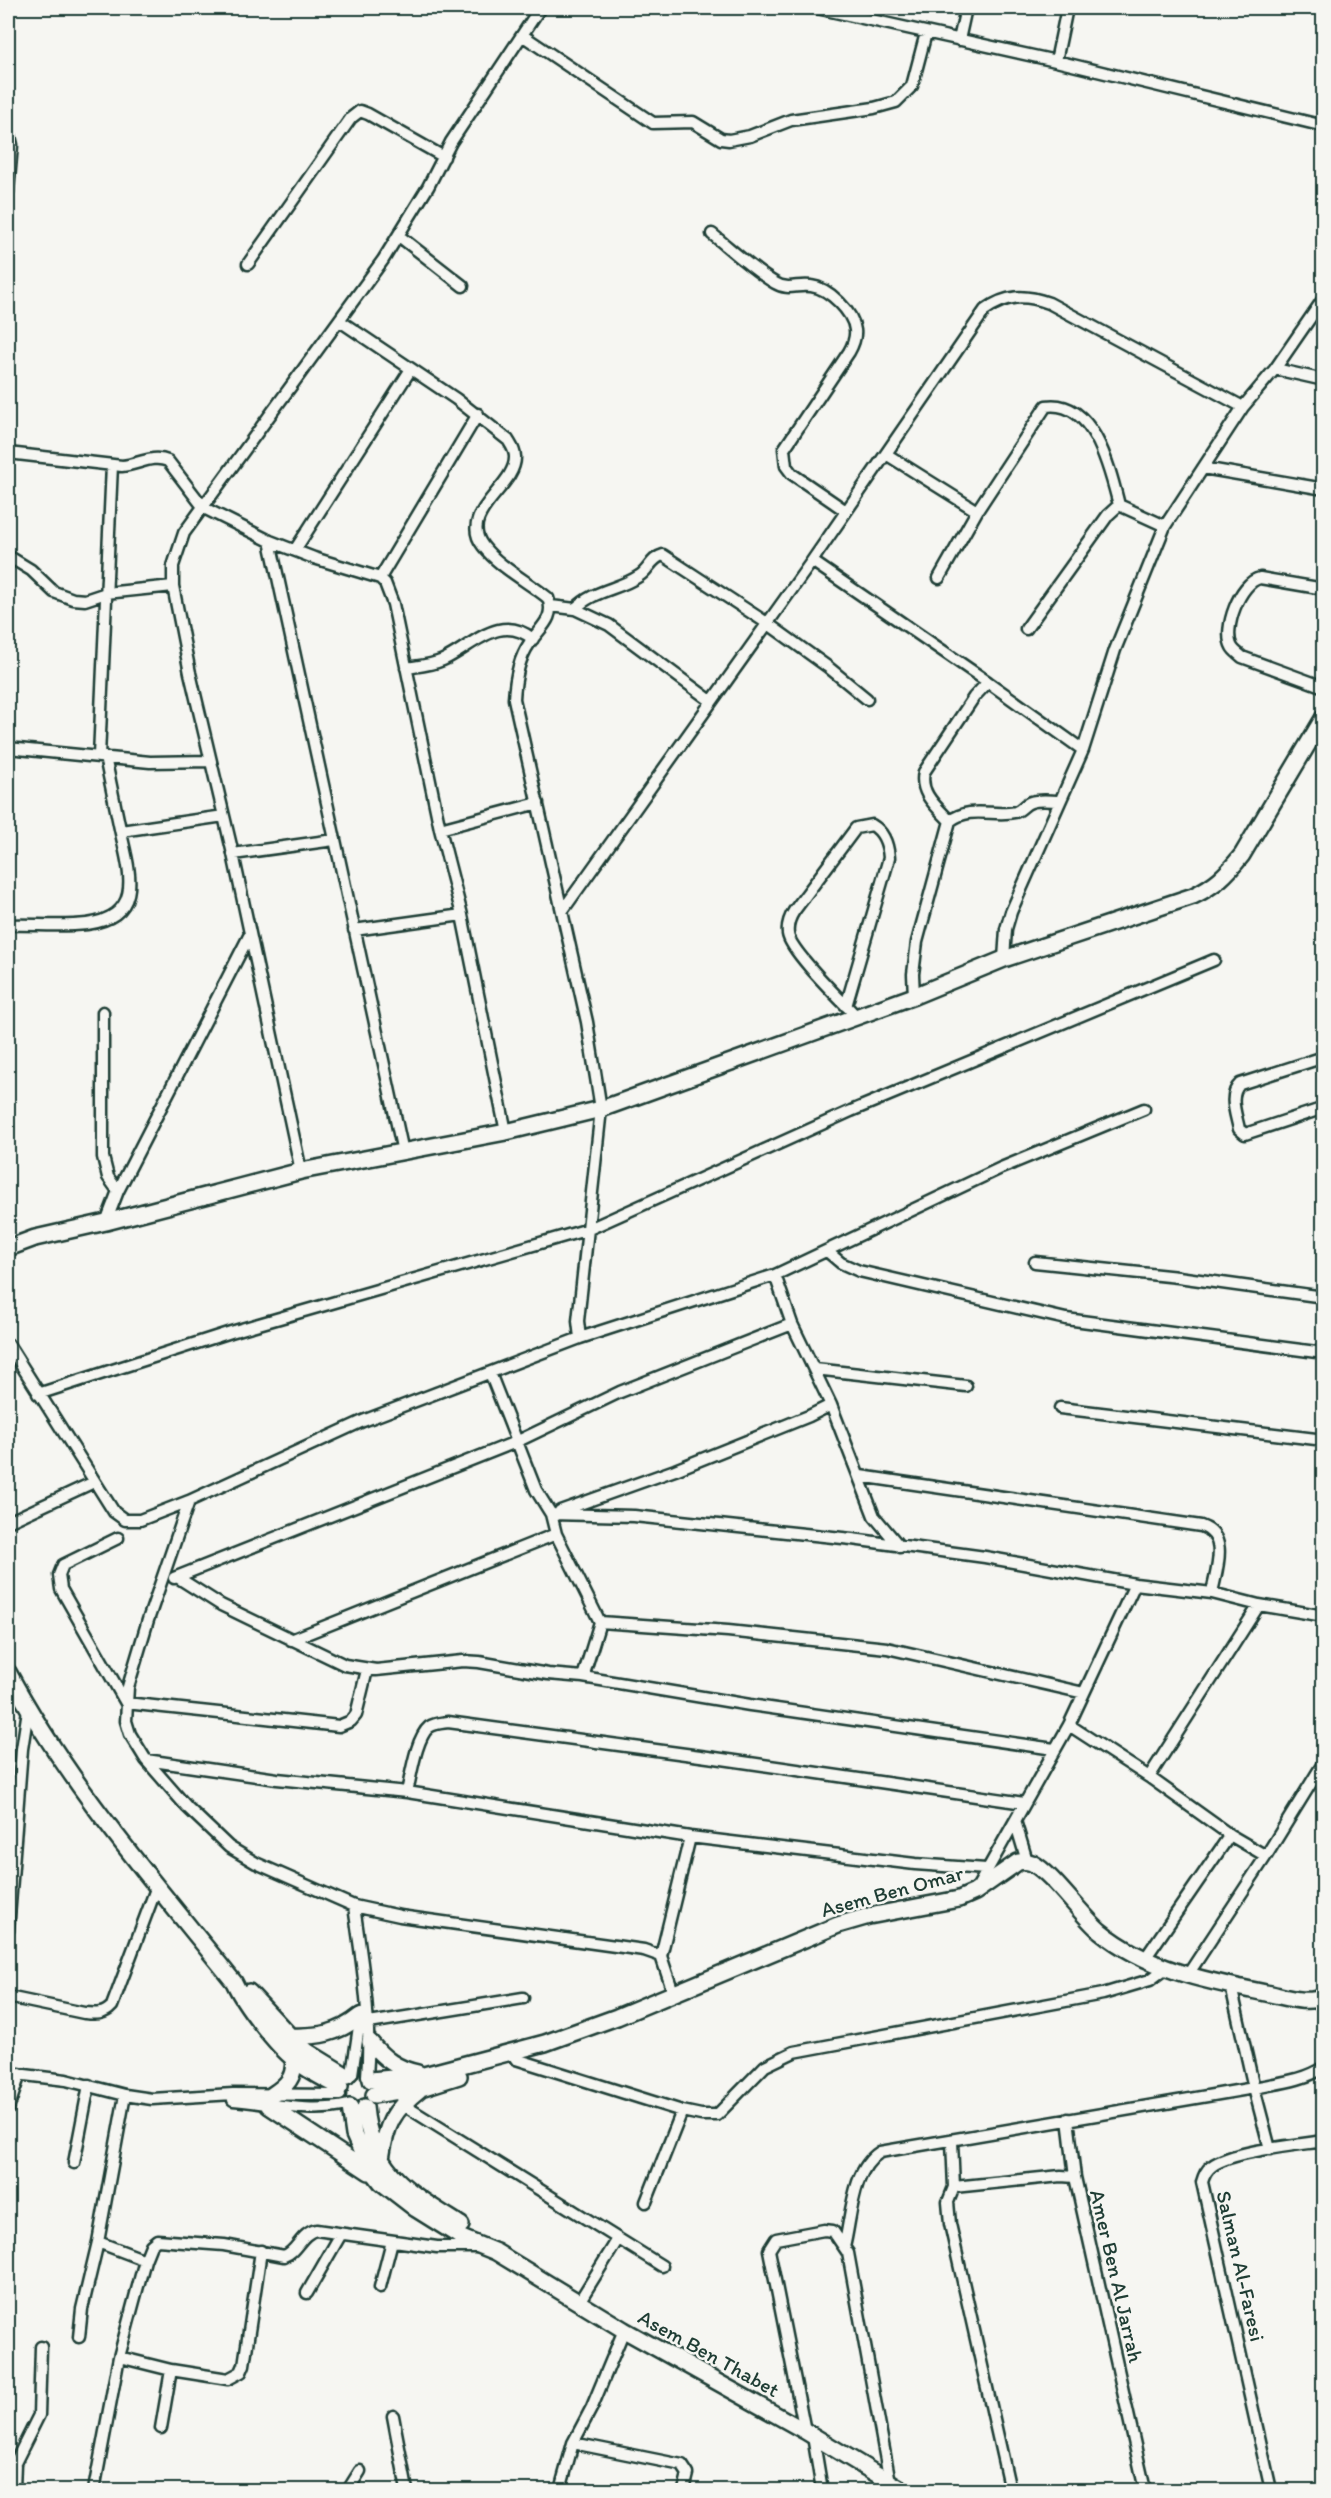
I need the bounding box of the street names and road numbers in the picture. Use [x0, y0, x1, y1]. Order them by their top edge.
street label: Asem Ben Omar [818, 1860, 966, 1922]
street label: Amer Ben Al Jarrah [1085, 2187, 1149, 2366]
street label: Salman Al-Faresi [1211, 2188, 1271, 2344]
street label: Asem Ben Thabet [634, 2304, 784, 2402]

